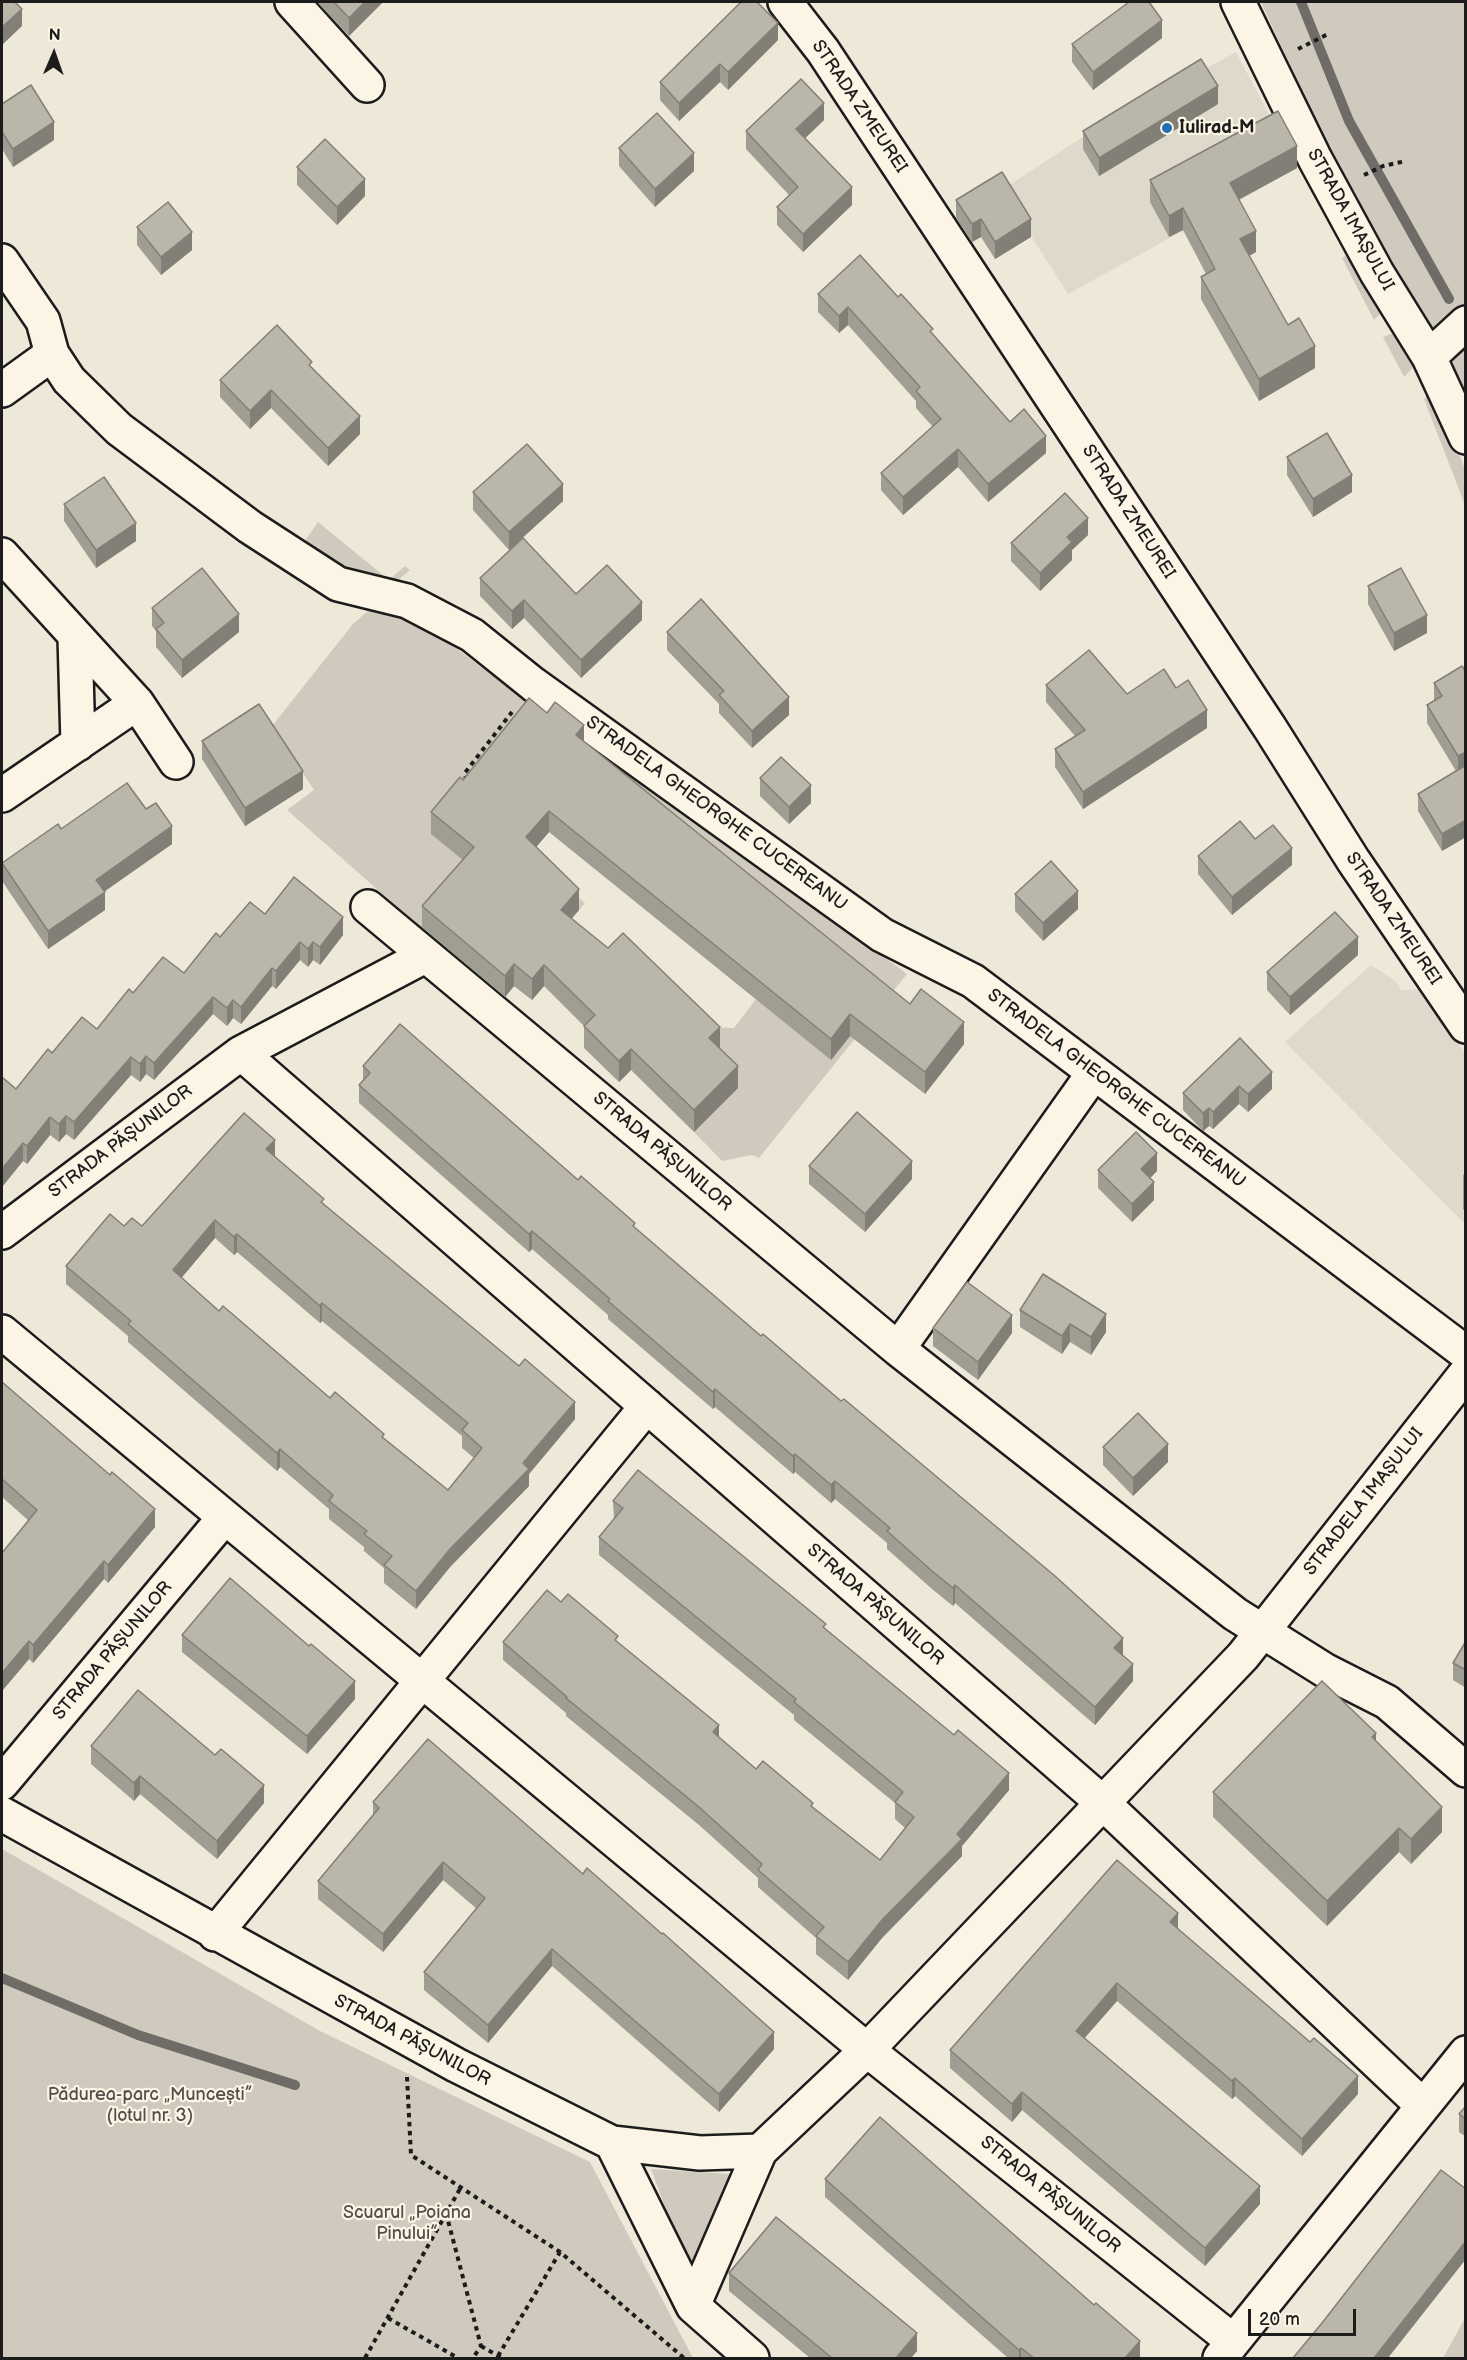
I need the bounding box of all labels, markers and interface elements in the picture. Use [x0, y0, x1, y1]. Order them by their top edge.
north arrow [24, 24, 84, 84]
text: N [48, 26, 61, 45]
street label: STRADA ZMEUREI [807, 37, 911, 177]
place label: Iulirad-M [1179, 117, 1255, 139]
marker: Iulirad-M [1160, 121, 1174, 135]
street label: STRADA IMAȘULUI [1302, 145, 1398, 295]
street label: STRADA ZMEUREI [1077, 441, 1179, 583]
street label: STRADELA GHEORGHE CUCEREANU [581, 712, 851, 916]
street label: STRADA ZMEUREI [1341, 849, 1445, 989]
street label: STRADELA GHEORGHE CUCEREANU [983, 985, 1249, 1193]
street label: STRADA PĂȘUNILOR [45, 1081, 197, 1203]
street label: STRADA PĂȘUNILOR [588, 1088, 736, 1216]
street label: STRADELA IMAȘULUI [1300, 1424, 1428, 1580]
street label: STRADA PĂȘUNILOR [802, 1540, 948, 1670]
street label: STRADA PĂȘUNILOR [49, 1577, 177, 1725]
street label: STRADA PĂȘUNILOR [330, 1991, 494, 2091]
park label: Pădurea-parc „Muncești” (lotul nr. 3) [48, 2084, 252, 2126]
street label: STRADA PĂȘUNILOR [975, 2132, 1125, 2258]
park label: Scuarul „Poiana Pinului” [343, 2202, 471, 2244]
scale bar [1251, 2297, 1359, 2335]
text: 20 m [1259, 2309, 1300, 2330]

